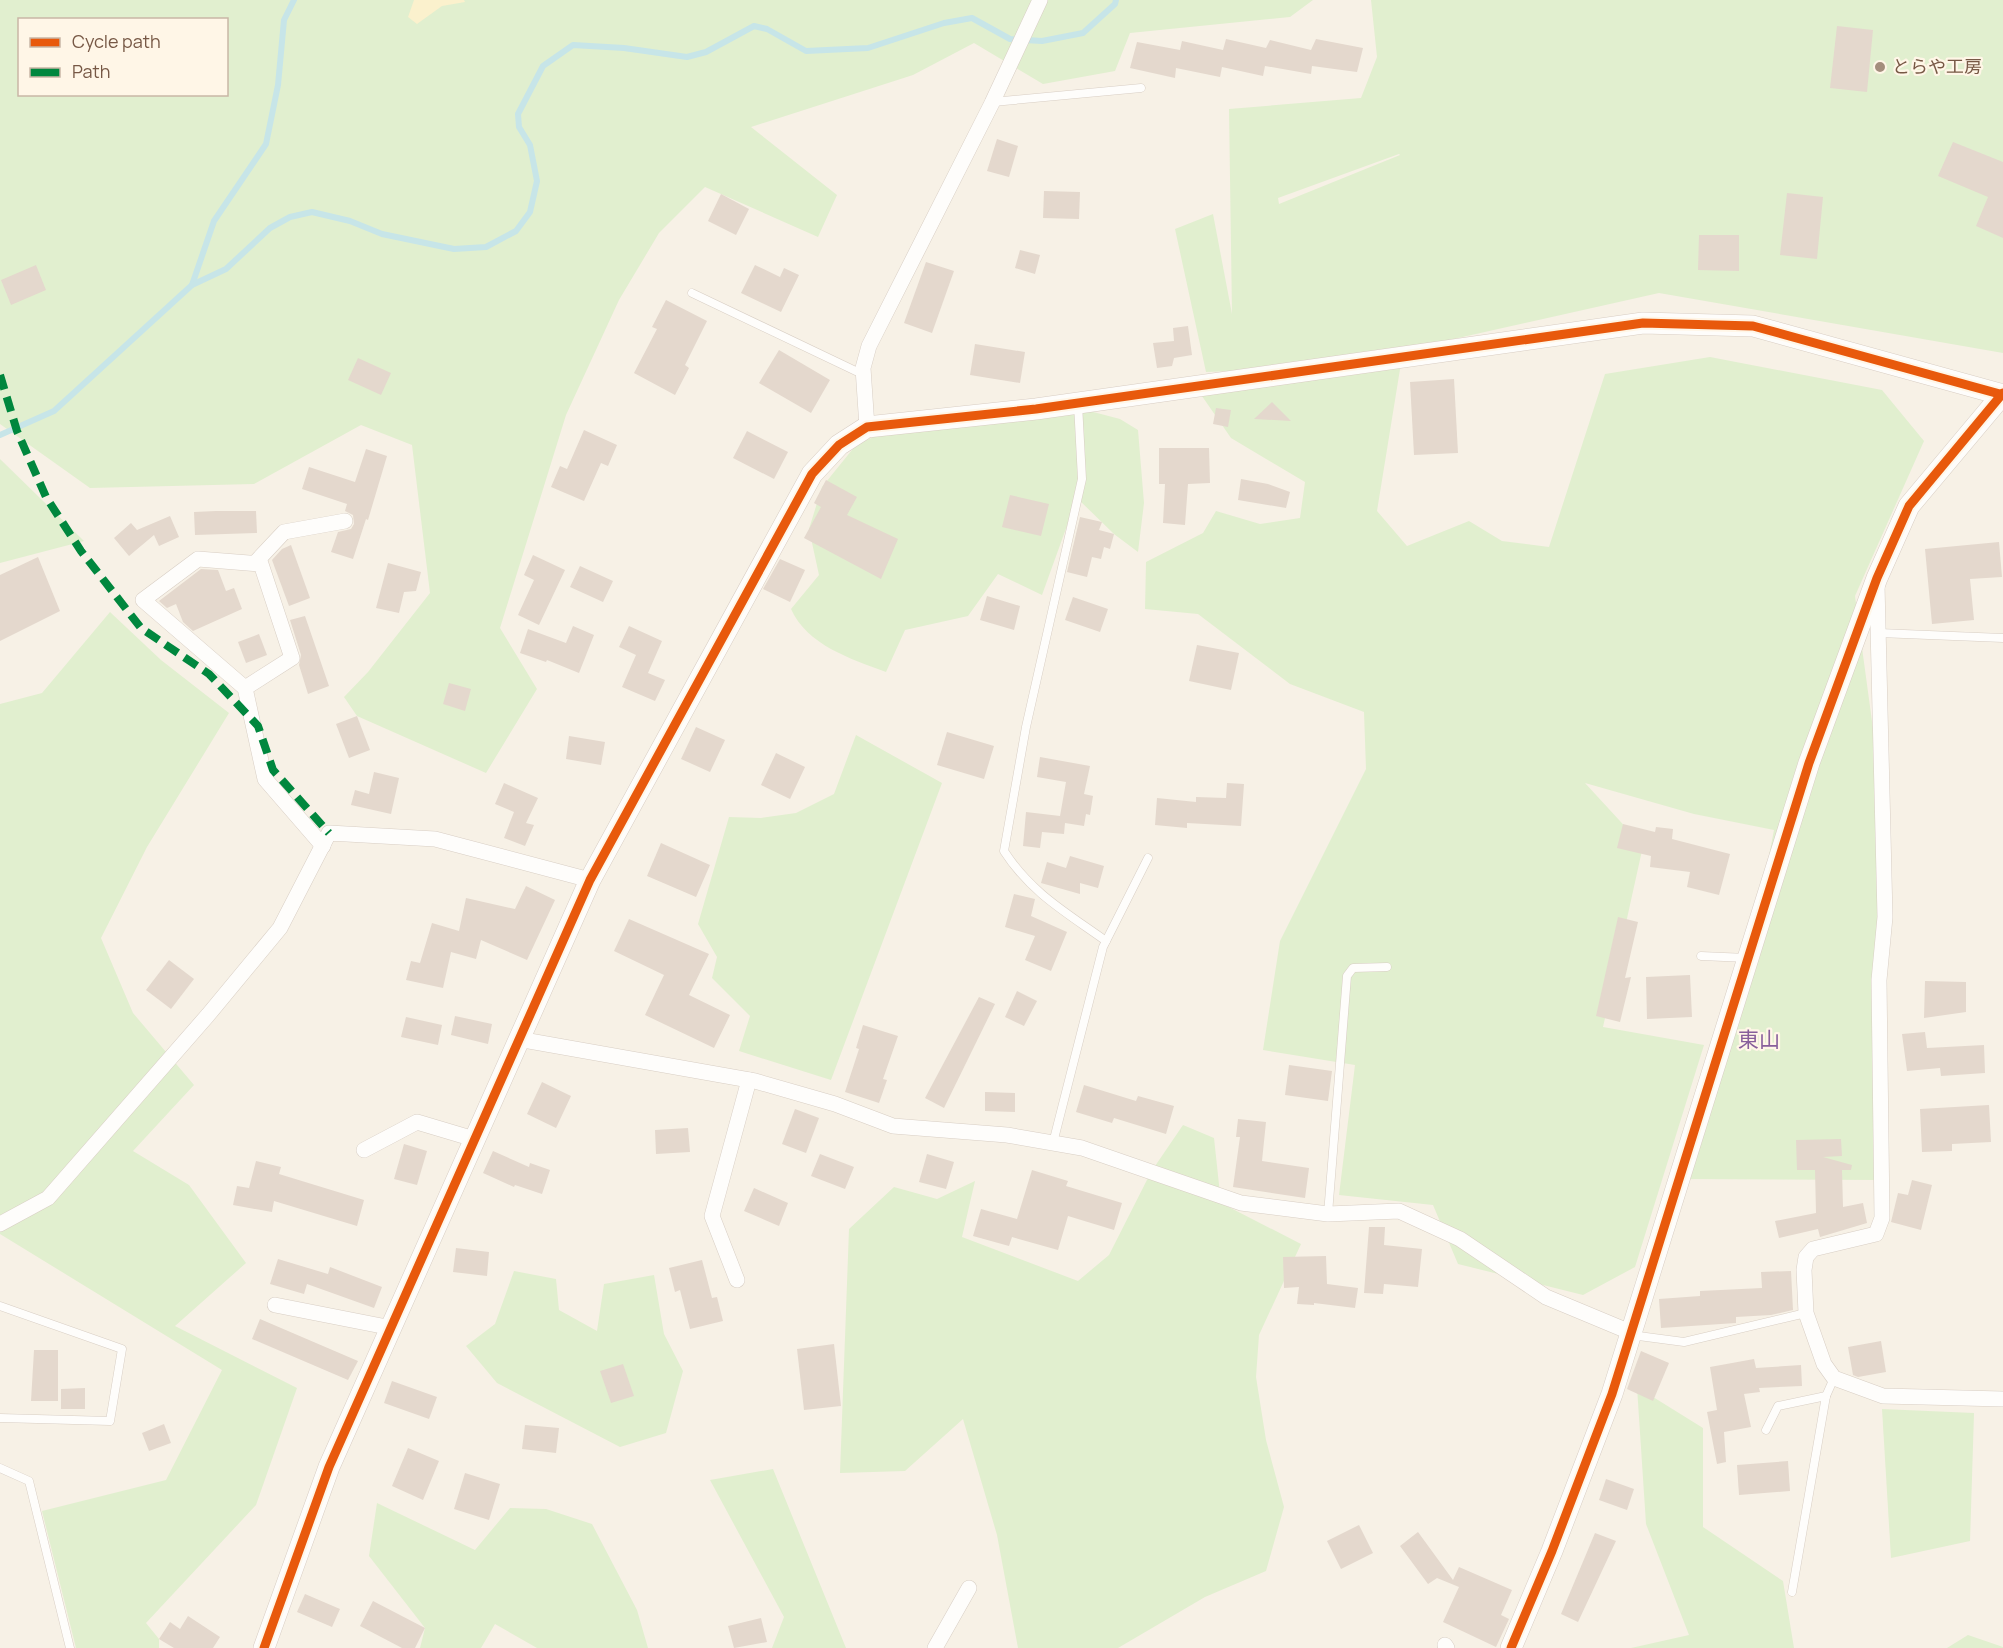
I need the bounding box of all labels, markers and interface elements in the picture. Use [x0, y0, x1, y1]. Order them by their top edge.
legend [18, 18, 228, 96]
text: Cycle path [72, 29, 161, 53]
place label: とらや工房 [1892, 54, 1982, 78]
text: Path [72, 59, 110, 83]
marker: とらや工房 [1873, 60, 1887, 74]
district label: 東山 [1738, 1025, 1780, 1053]

